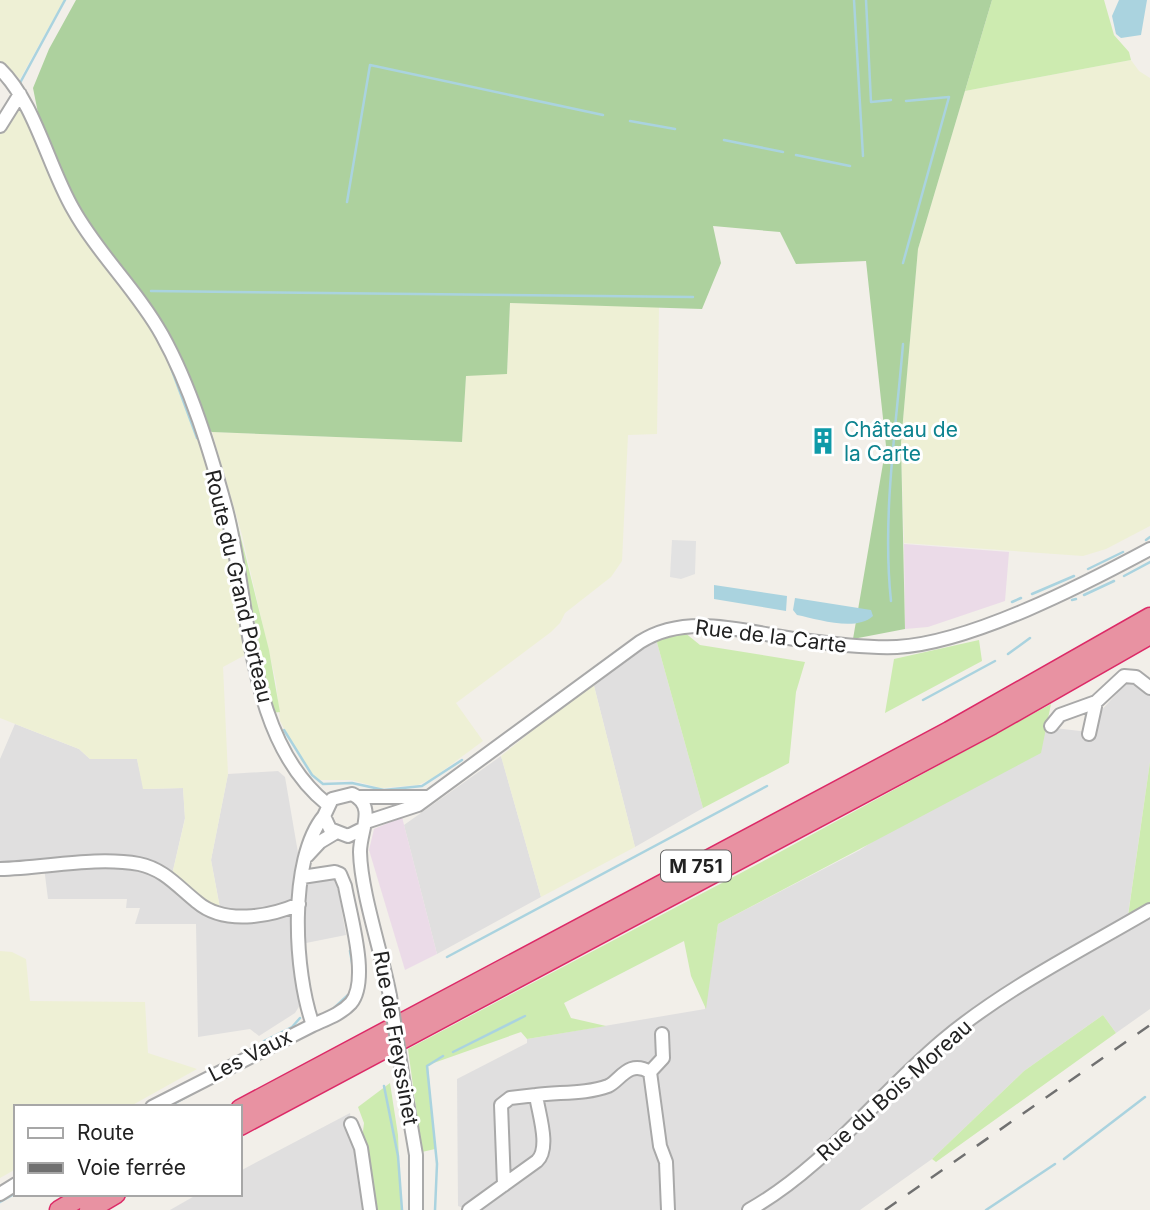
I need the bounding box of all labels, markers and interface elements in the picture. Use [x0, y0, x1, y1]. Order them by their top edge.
place label: Château de la Carte [844, 417, 958, 466]
building icon: Château de la Carte [808, 426, 838, 456]
street label: Route du Grand Porteau [200, 467, 278, 705]
street label: Rue de la Carte [694, 614, 848, 658]
road number: M 751 [661, 850, 731, 881]
street label: Rue de Freyssinet [368, 949, 424, 1127]
street label: Rue du Bois Moreau [812, 1014, 976, 1166]
street label: Les Vaux [204, 1023, 296, 1087]
legend [14, 1105, 242, 1196]
text: Route [77, 1120, 134, 1145]
text: Voie ferrée [77, 1155, 186, 1180]

